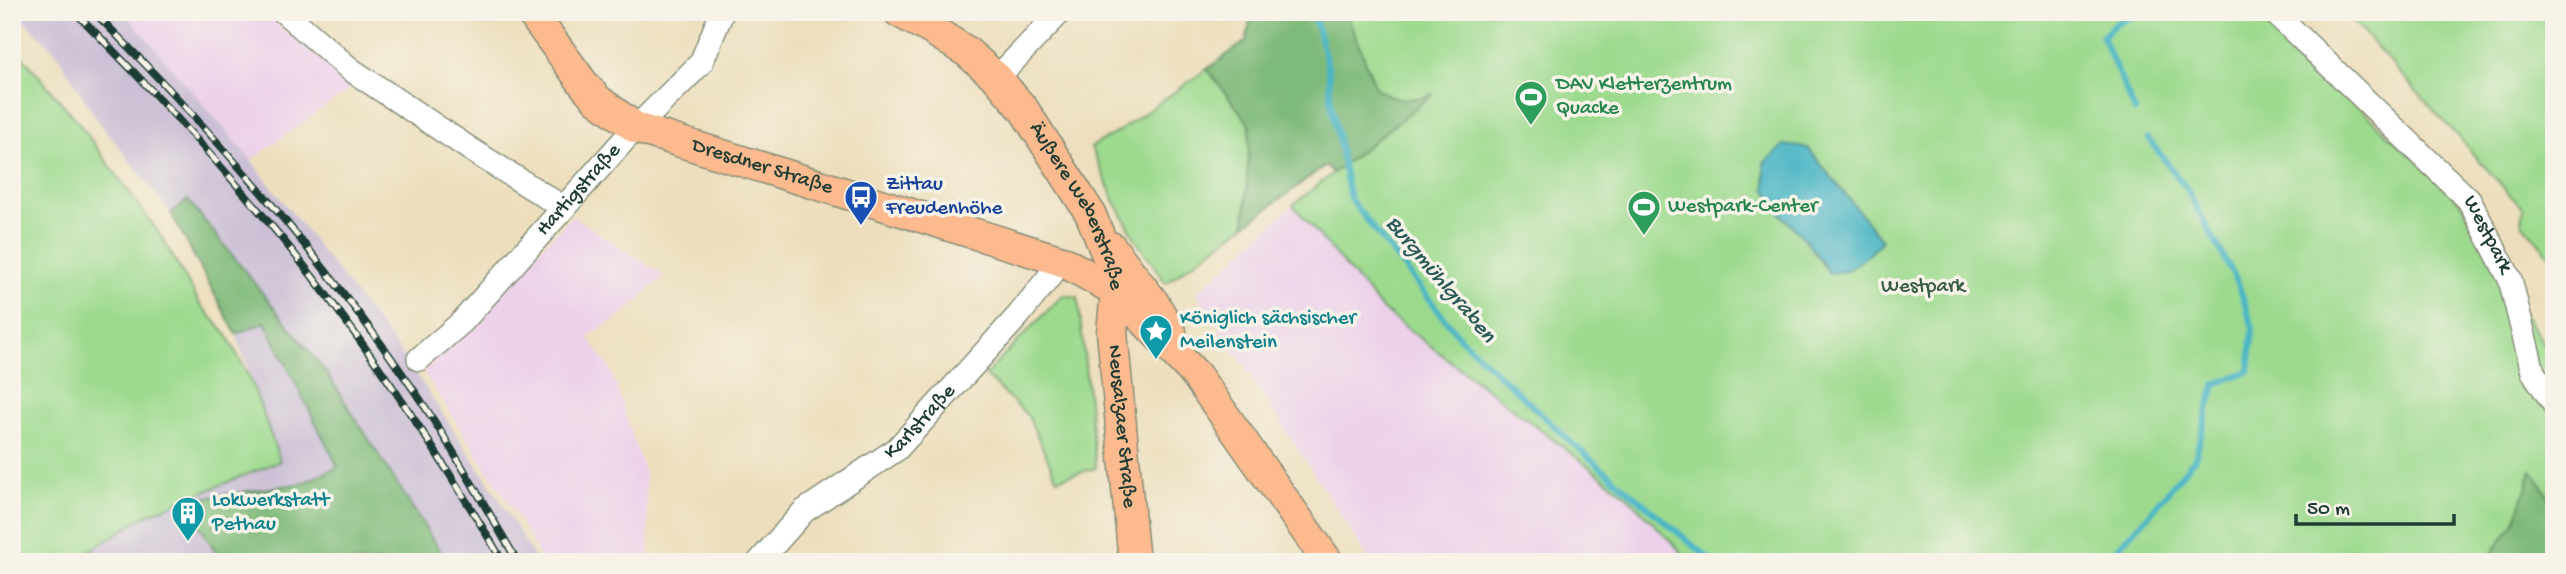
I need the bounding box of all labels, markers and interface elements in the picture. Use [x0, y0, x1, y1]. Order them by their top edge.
place label: DAV Kletterzentrum Quacke [1554, 73, 1732, 122]
sports icon: DAV Kletterzentrum Quacke [1512, 78, 1550, 127]
street label: Äußere Weberstraße [1023, 118, 1128, 293]
street label: Dresdner Straße [687, 133, 837, 201]
street label: Hartigstraße [532, 138, 628, 242]
place label: Zittau Freudenhöhe [885, 173, 1003, 222]
bus stop icon: Zittau Freudenhöhe [842, 178, 880, 227]
sports icon: Westpark-Center [1625, 188, 1663, 237]
street label: Westpark [2457, 192, 2519, 280]
place label: Westpark-Center [1668, 195, 1819, 220]
water label: Burgmühlgraben [1379, 211, 1502, 350]
park label: Westpark [1881, 275, 1968, 300]
place label: Königlich sächsischer Meilenstein [1180, 307, 1358, 356]
place icon: Königlich sächsischer Meilenstein [1137, 312, 1175, 361]
street label: Neusalzaer Straße [1101, 344, 1141, 510]
street label: Karlstraße [880, 379, 962, 466]
scale bar [2296, 483, 2454, 527]
place label: Lokwerkstatt Pethau [211, 489, 331, 538]
building icon: Lokwerkstatt Pethau [169, 494, 207, 543]
text: 50 m [2307, 498, 2350, 523]

